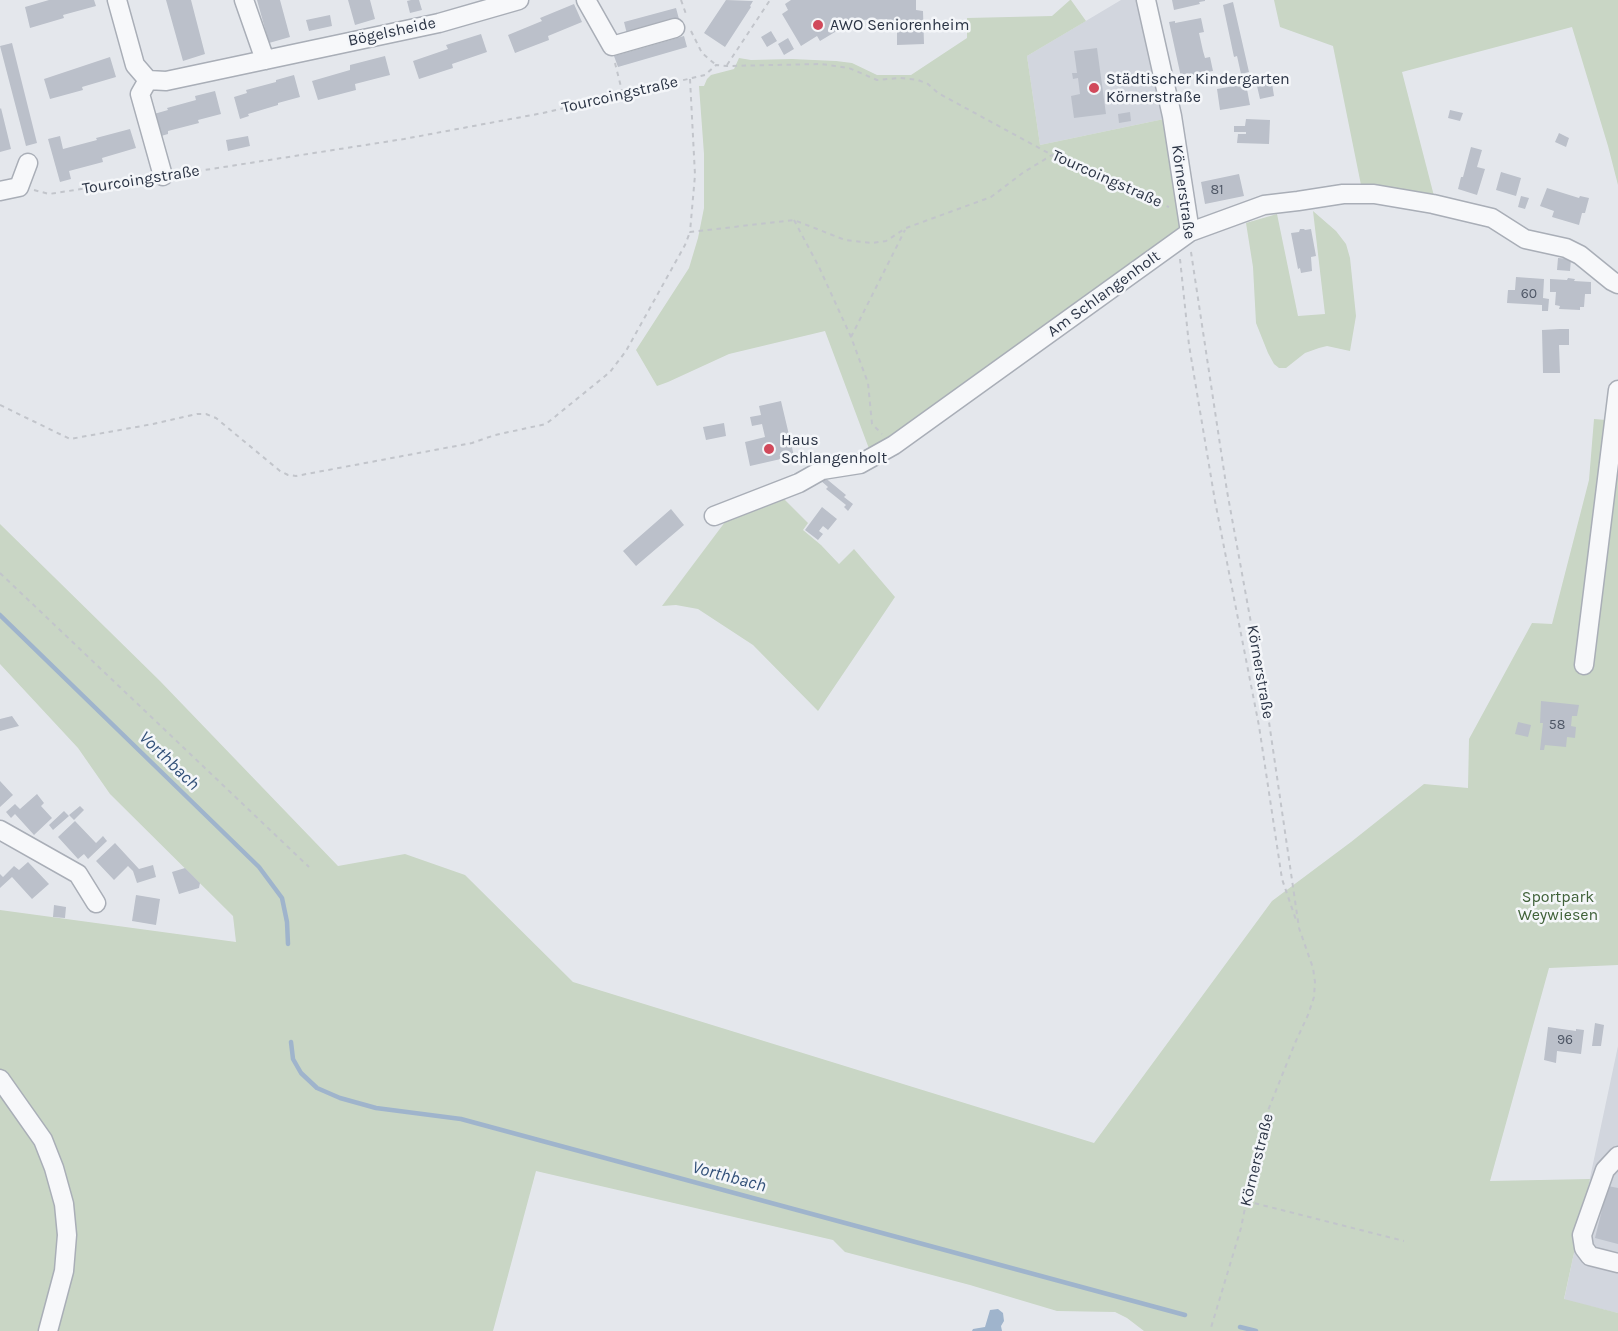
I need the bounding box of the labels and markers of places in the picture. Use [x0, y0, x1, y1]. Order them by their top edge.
place label: AWO Seniorenheim [830, 15, 969, 35]
marker: AWO Seniorenheim [811, 18, 825, 32]
place label: Städtischer Kindergarten Körnerstraße [1106, 69, 1290, 107]
marker: Städtischer Kindergarten Körnerstraße [1087, 81, 1101, 95]
place label: Haus Schlangenholt [781, 430, 887, 468]
marker: Haus Schlangenholt [762, 442, 776, 456]

